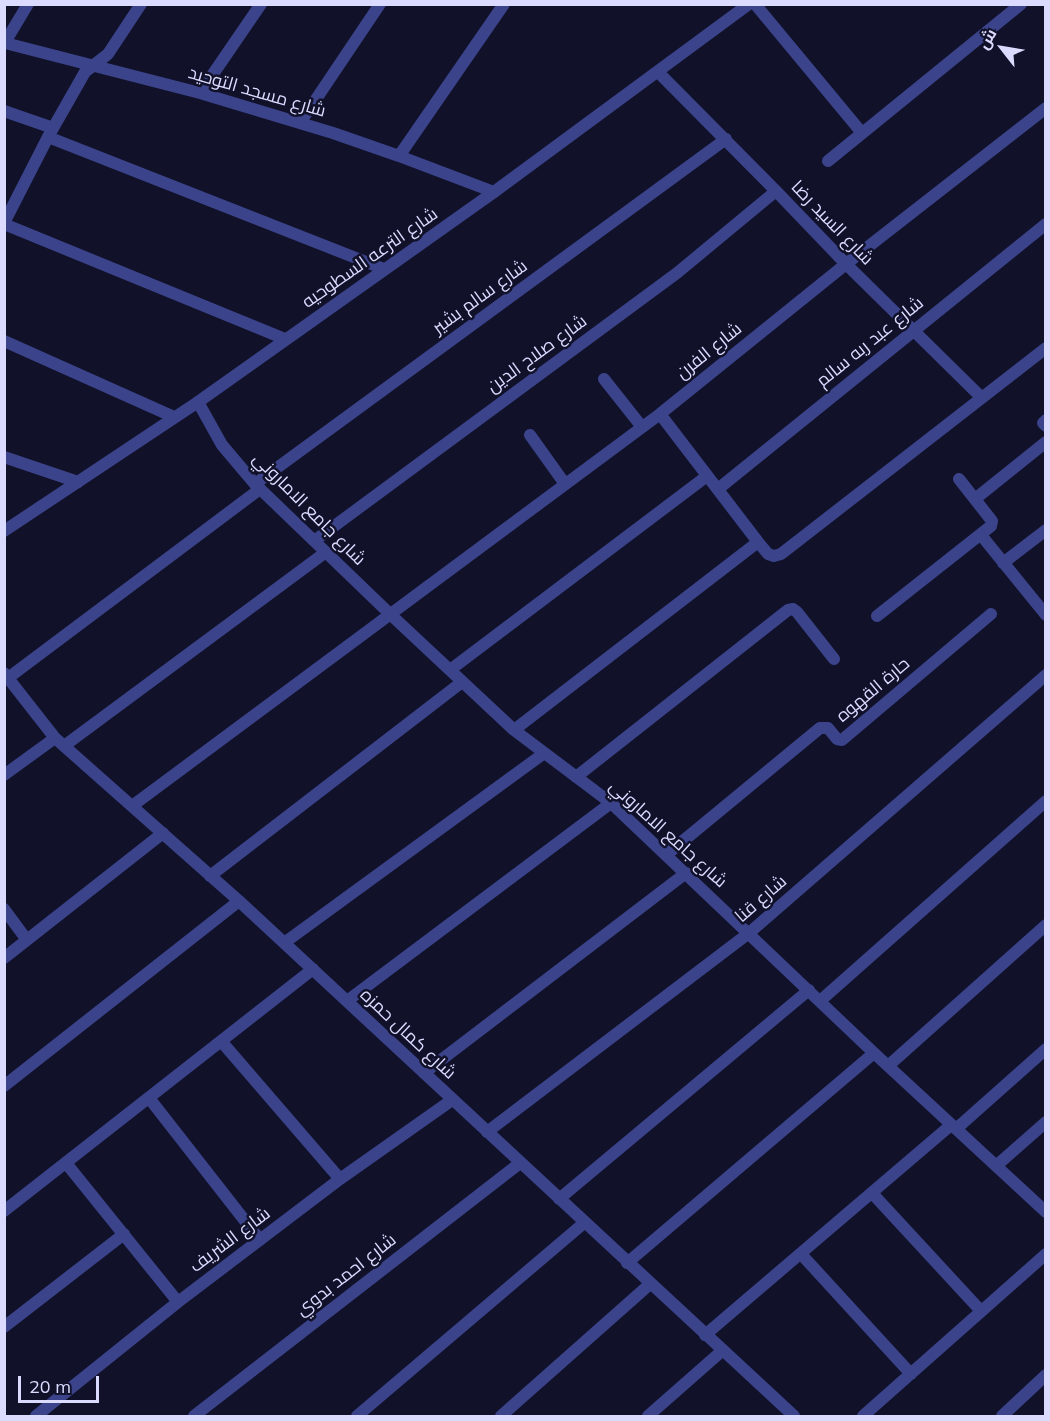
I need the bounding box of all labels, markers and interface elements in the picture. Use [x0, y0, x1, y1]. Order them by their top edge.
north arrow [972, 18, 1032, 78]
text: ش [973, 25, 1000, 53]
street label: شارع مسجد التوحيد [186, 62, 328, 122]
street label: شارع السيد رضا [786, 176, 878, 270]
street label: شارع الترعه السطوحيه [298, 203, 442, 313]
street label: شارع سالم بشير [428, 255, 532, 339]
street label: شارع عبد ربه سالم [812, 292, 928, 392]
street label: شارع صلاح الدين [483, 310, 591, 398]
street label: شارع الفرن [672, 318, 746, 384]
street label: شارع جامع الاماروني [248, 448, 370, 570]
street label: حارة القهوه [832, 653, 914, 727]
street label: شارع جامع الاماروني [605, 775, 731, 893]
street label: شارع قنا [731, 871, 791, 927]
street label: شارع كمال حمزه [356, 984, 460, 1084]
street label: شارع الشريف [185, 1203, 275, 1277]
street label: شارع احمد بدوي [292, 1229, 400, 1321]
scale bar [21, 1364, 102, 1402]
text: 20 m [29, 1375, 71, 1398]

